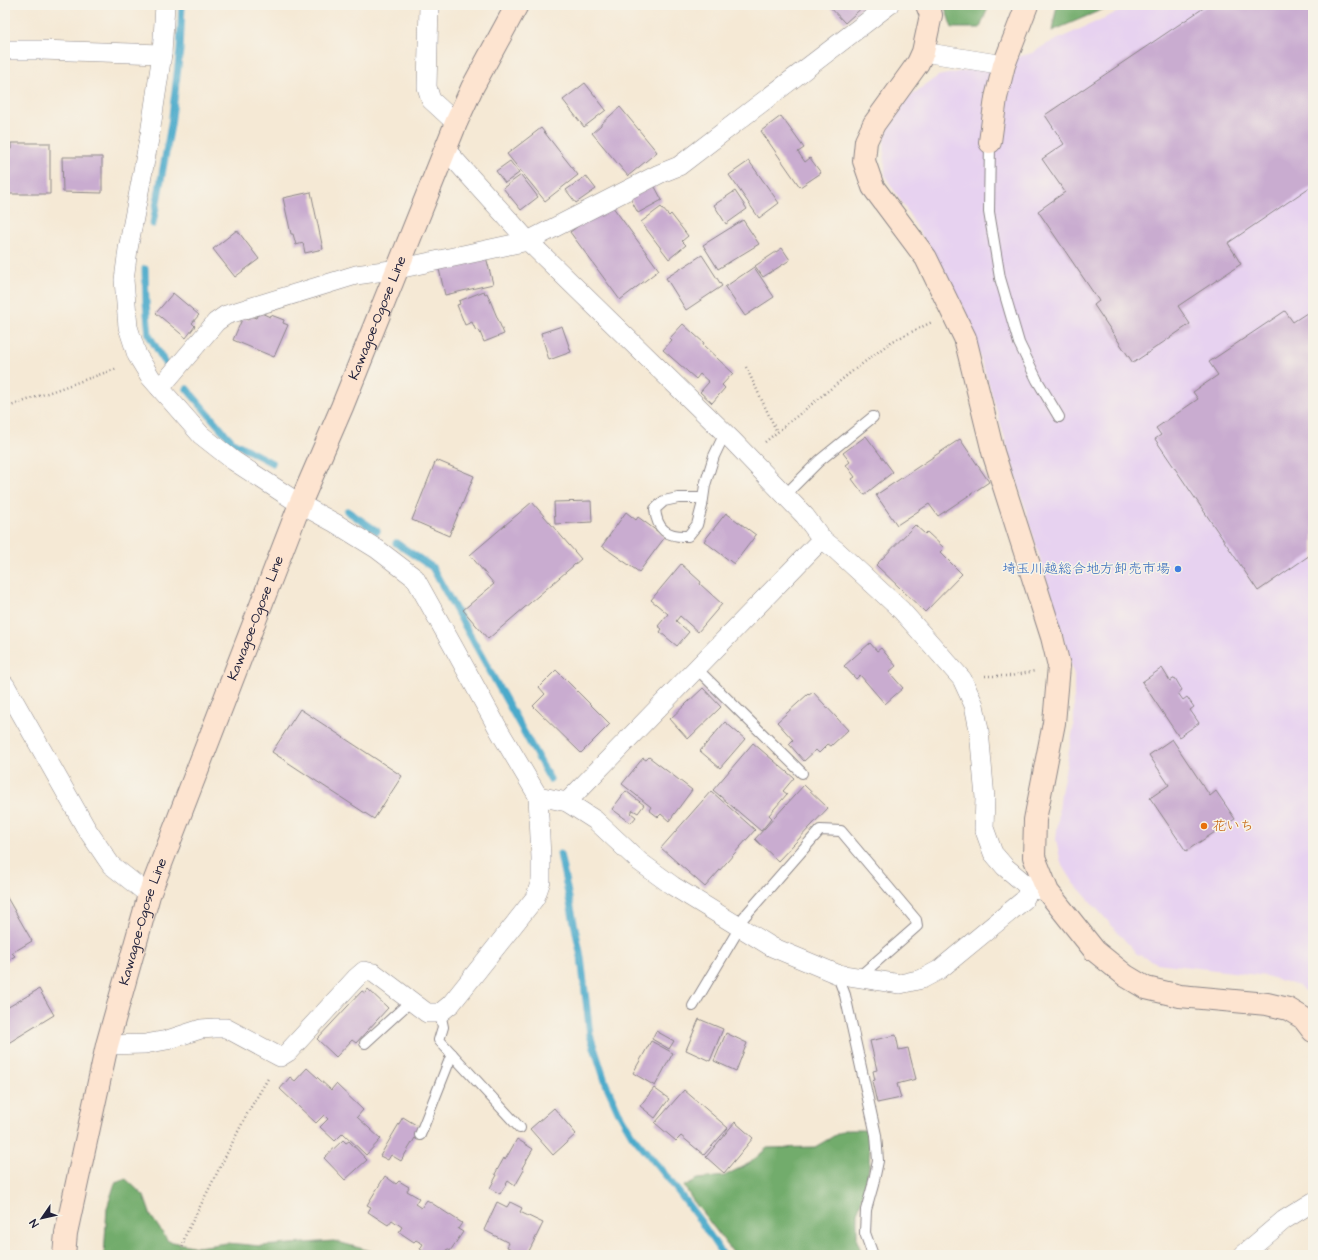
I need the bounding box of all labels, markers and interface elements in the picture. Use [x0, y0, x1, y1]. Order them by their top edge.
street label: Kawagoe-Ogose Line [344, 253, 412, 383]
street label: Kawagoe-Ogose Line [223, 553, 289, 683]
place label: 埼玉川越総合地方卸売市場 [1002, 559, 1170, 579]
marker: 埼玉川越総合地方卸売市場 [1173, 564, 1183, 574]
place label: 花いち [1212, 816, 1254, 836]
marker: 花いち [1199, 821, 1209, 831]
street label: Kawagoe-Ogose Line [114, 855, 172, 988]
north arrow [22, 1198, 62, 1238]
text: N [26, 1216, 42, 1230]

